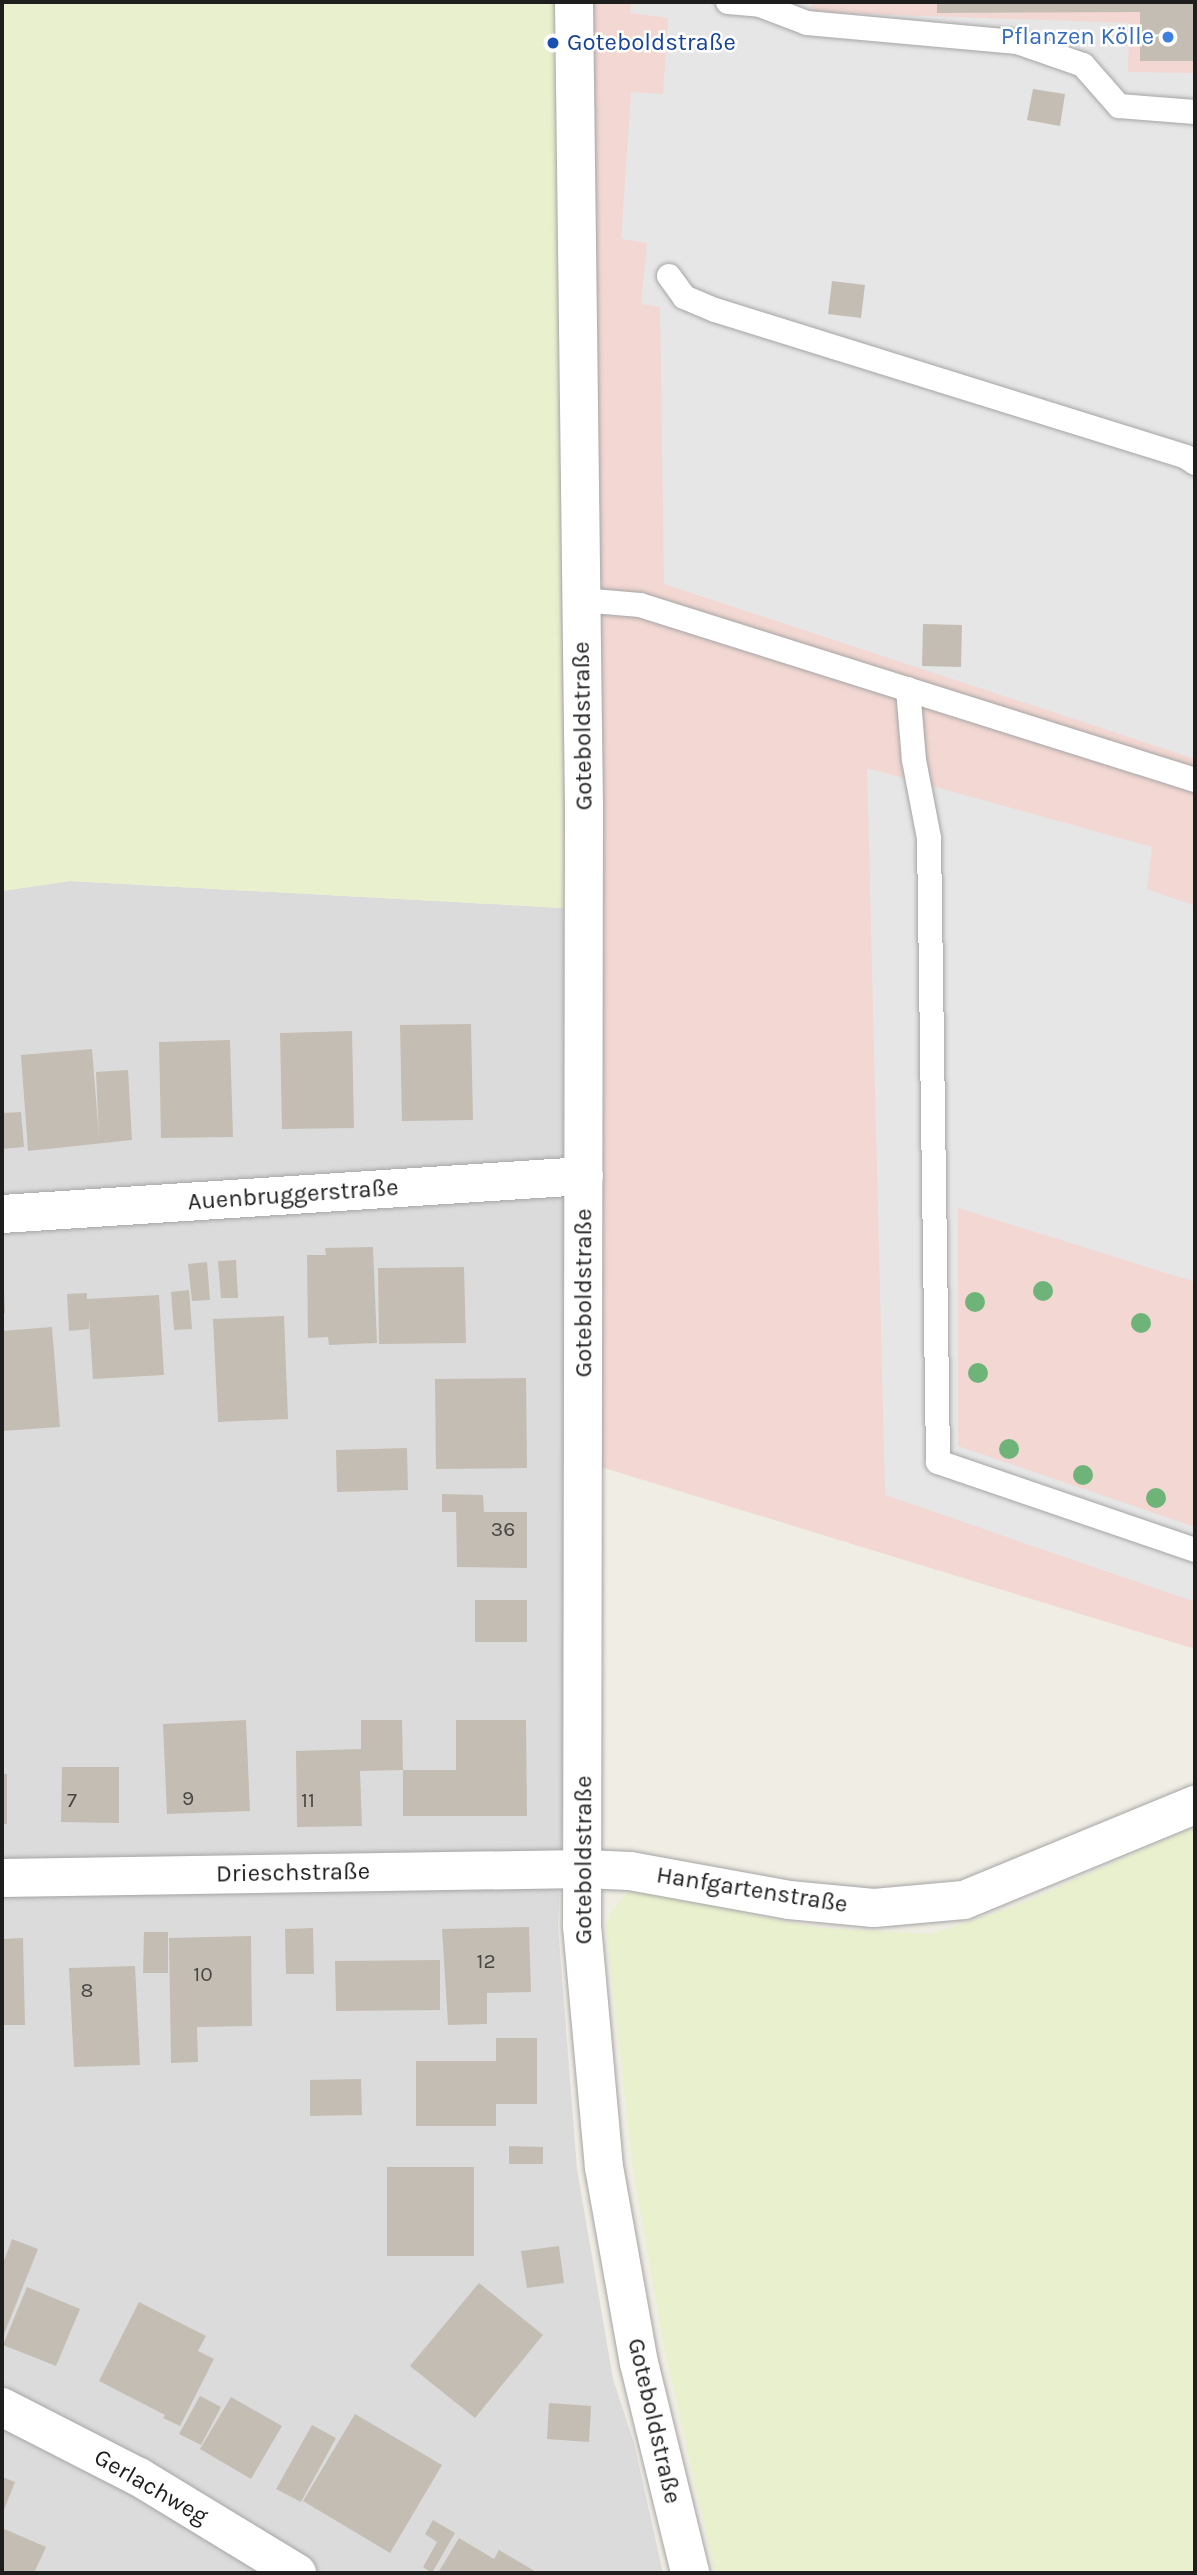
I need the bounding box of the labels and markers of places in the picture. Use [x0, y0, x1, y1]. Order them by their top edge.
place label: Pflanzen Kölle [1001, 23, 1154, 51]
place label: Goteboldstraße [567, 29, 736, 57]
marker: Pflanzen Kölle [1160, 29, 1176, 45]
marker: Goteboldstraße [545, 35, 561, 51]

